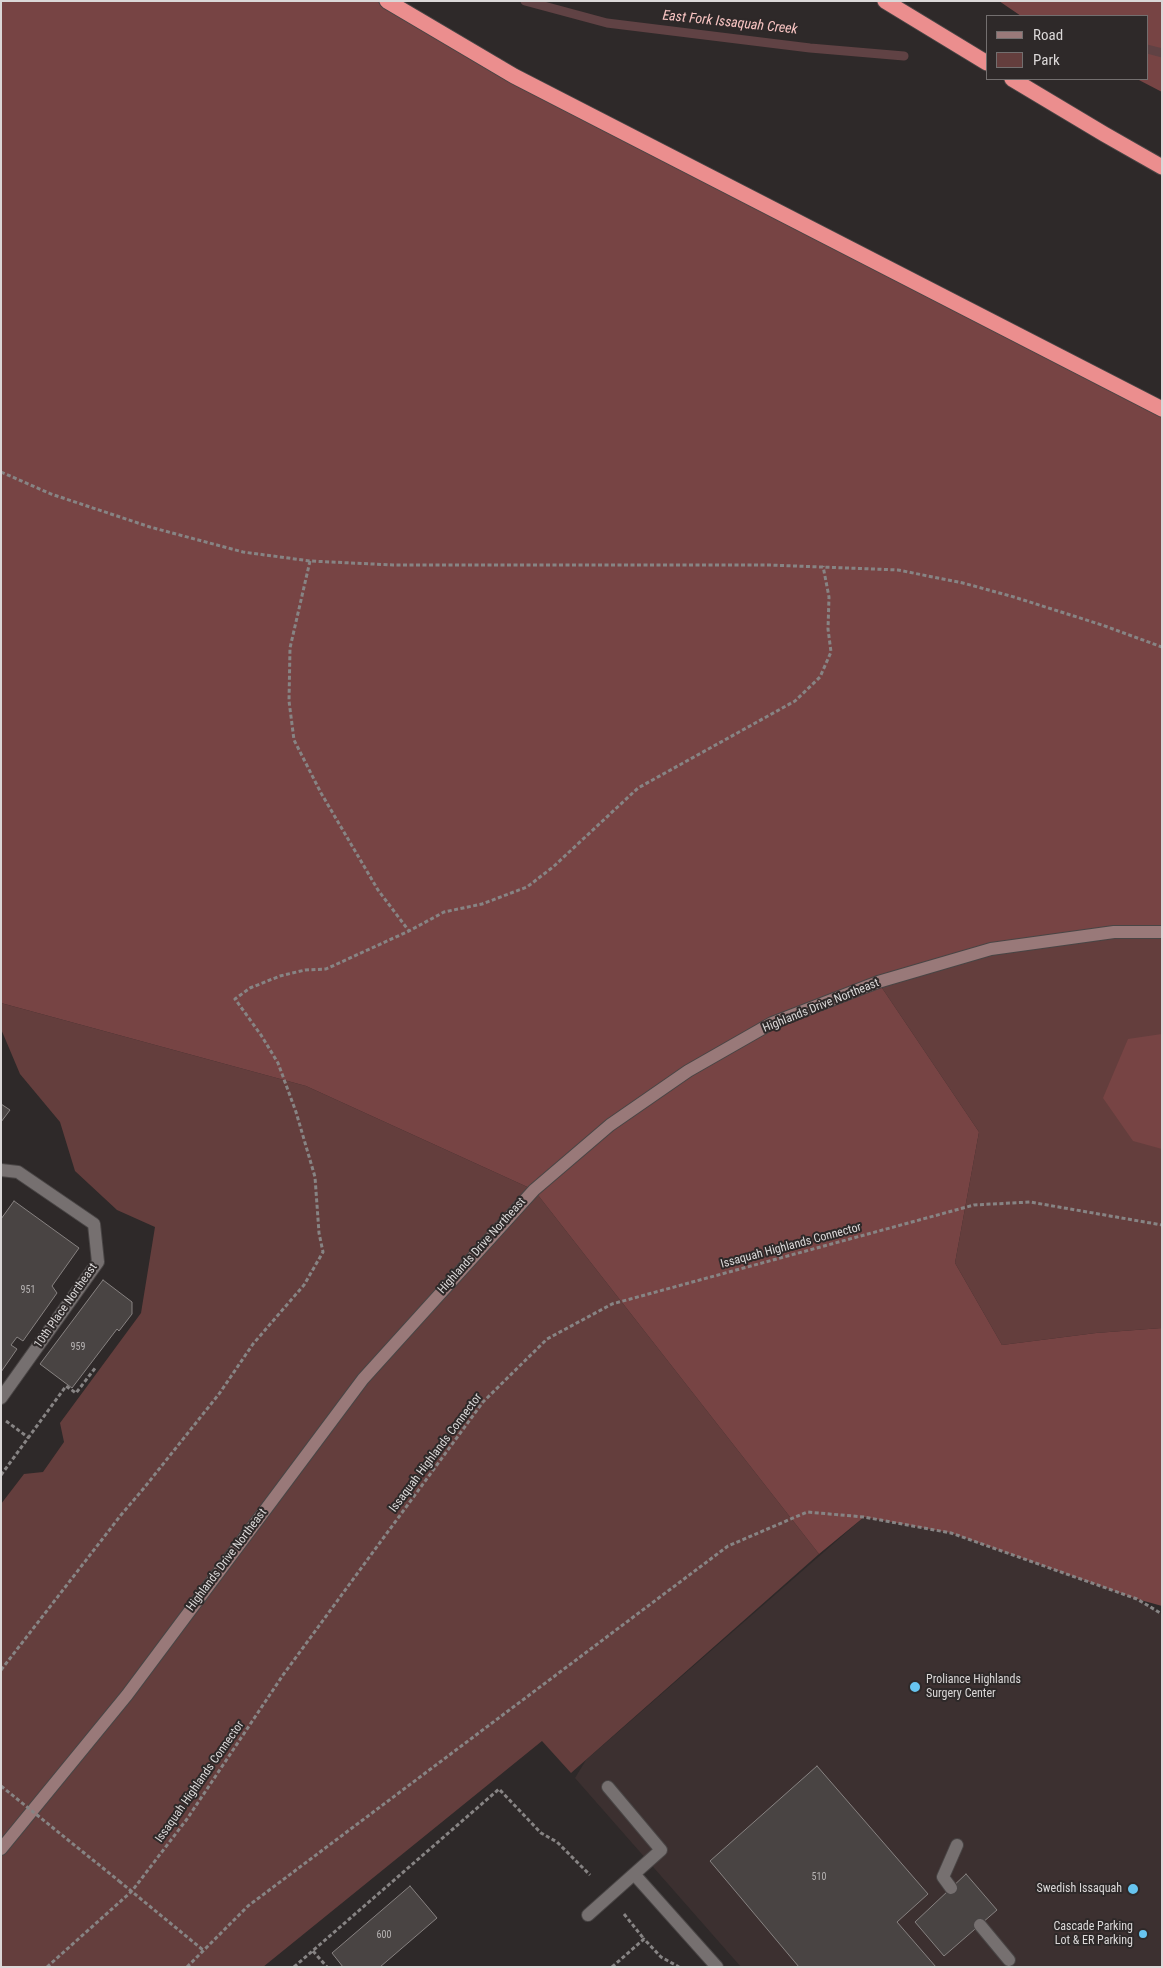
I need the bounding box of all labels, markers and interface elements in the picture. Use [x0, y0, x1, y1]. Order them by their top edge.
water label: East Fork Issaquah Creek [662, 8, 798, 38]
legend [986, 15, 1148, 80]
text: Road [1033, 26, 1063, 44]
text: Park [1033, 51, 1060, 69]
street label: Highlands Drive Northeast [761, 976, 881, 1036]
street label: Highlands Drive Northeast [435, 1195, 529, 1297]
street label: Issaquah Highlands Connector [719, 1220, 863, 1272]
street label: 10th Place Northeast [31, 1261, 101, 1351]
house number: 951 [21, 1284, 35, 1296]
house number: 959 [71, 1341, 85, 1353]
street label: Issaquah Highlands Connector [387, 1391, 485, 1515]
street label: Highlands Drive Northeast [184, 1506, 270, 1614]
place label: Proliance Highlands Surgery Center [926, 1673, 1021, 1701]
marker: Proliance Highlands Surgery Center [908, 1680, 922, 1694]
street label: Issaquah Highlands Connector [153, 1719, 247, 1845]
house number: 510 [812, 1871, 826, 1883]
place label: Swedish Issaquah [1037, 1882, 1122, 1896]
marker: Swedish Issaquah [1126, 1882, 1140, 1896]
place label: Cascade Parking Lot & ER Parking [1053, 1920, 1133, 1948]
marker: Cascade Parking Lot & ER Parking [1137, 1928, 1149, 1940]
house number: 600 [377, 1929, 391, 1941]

